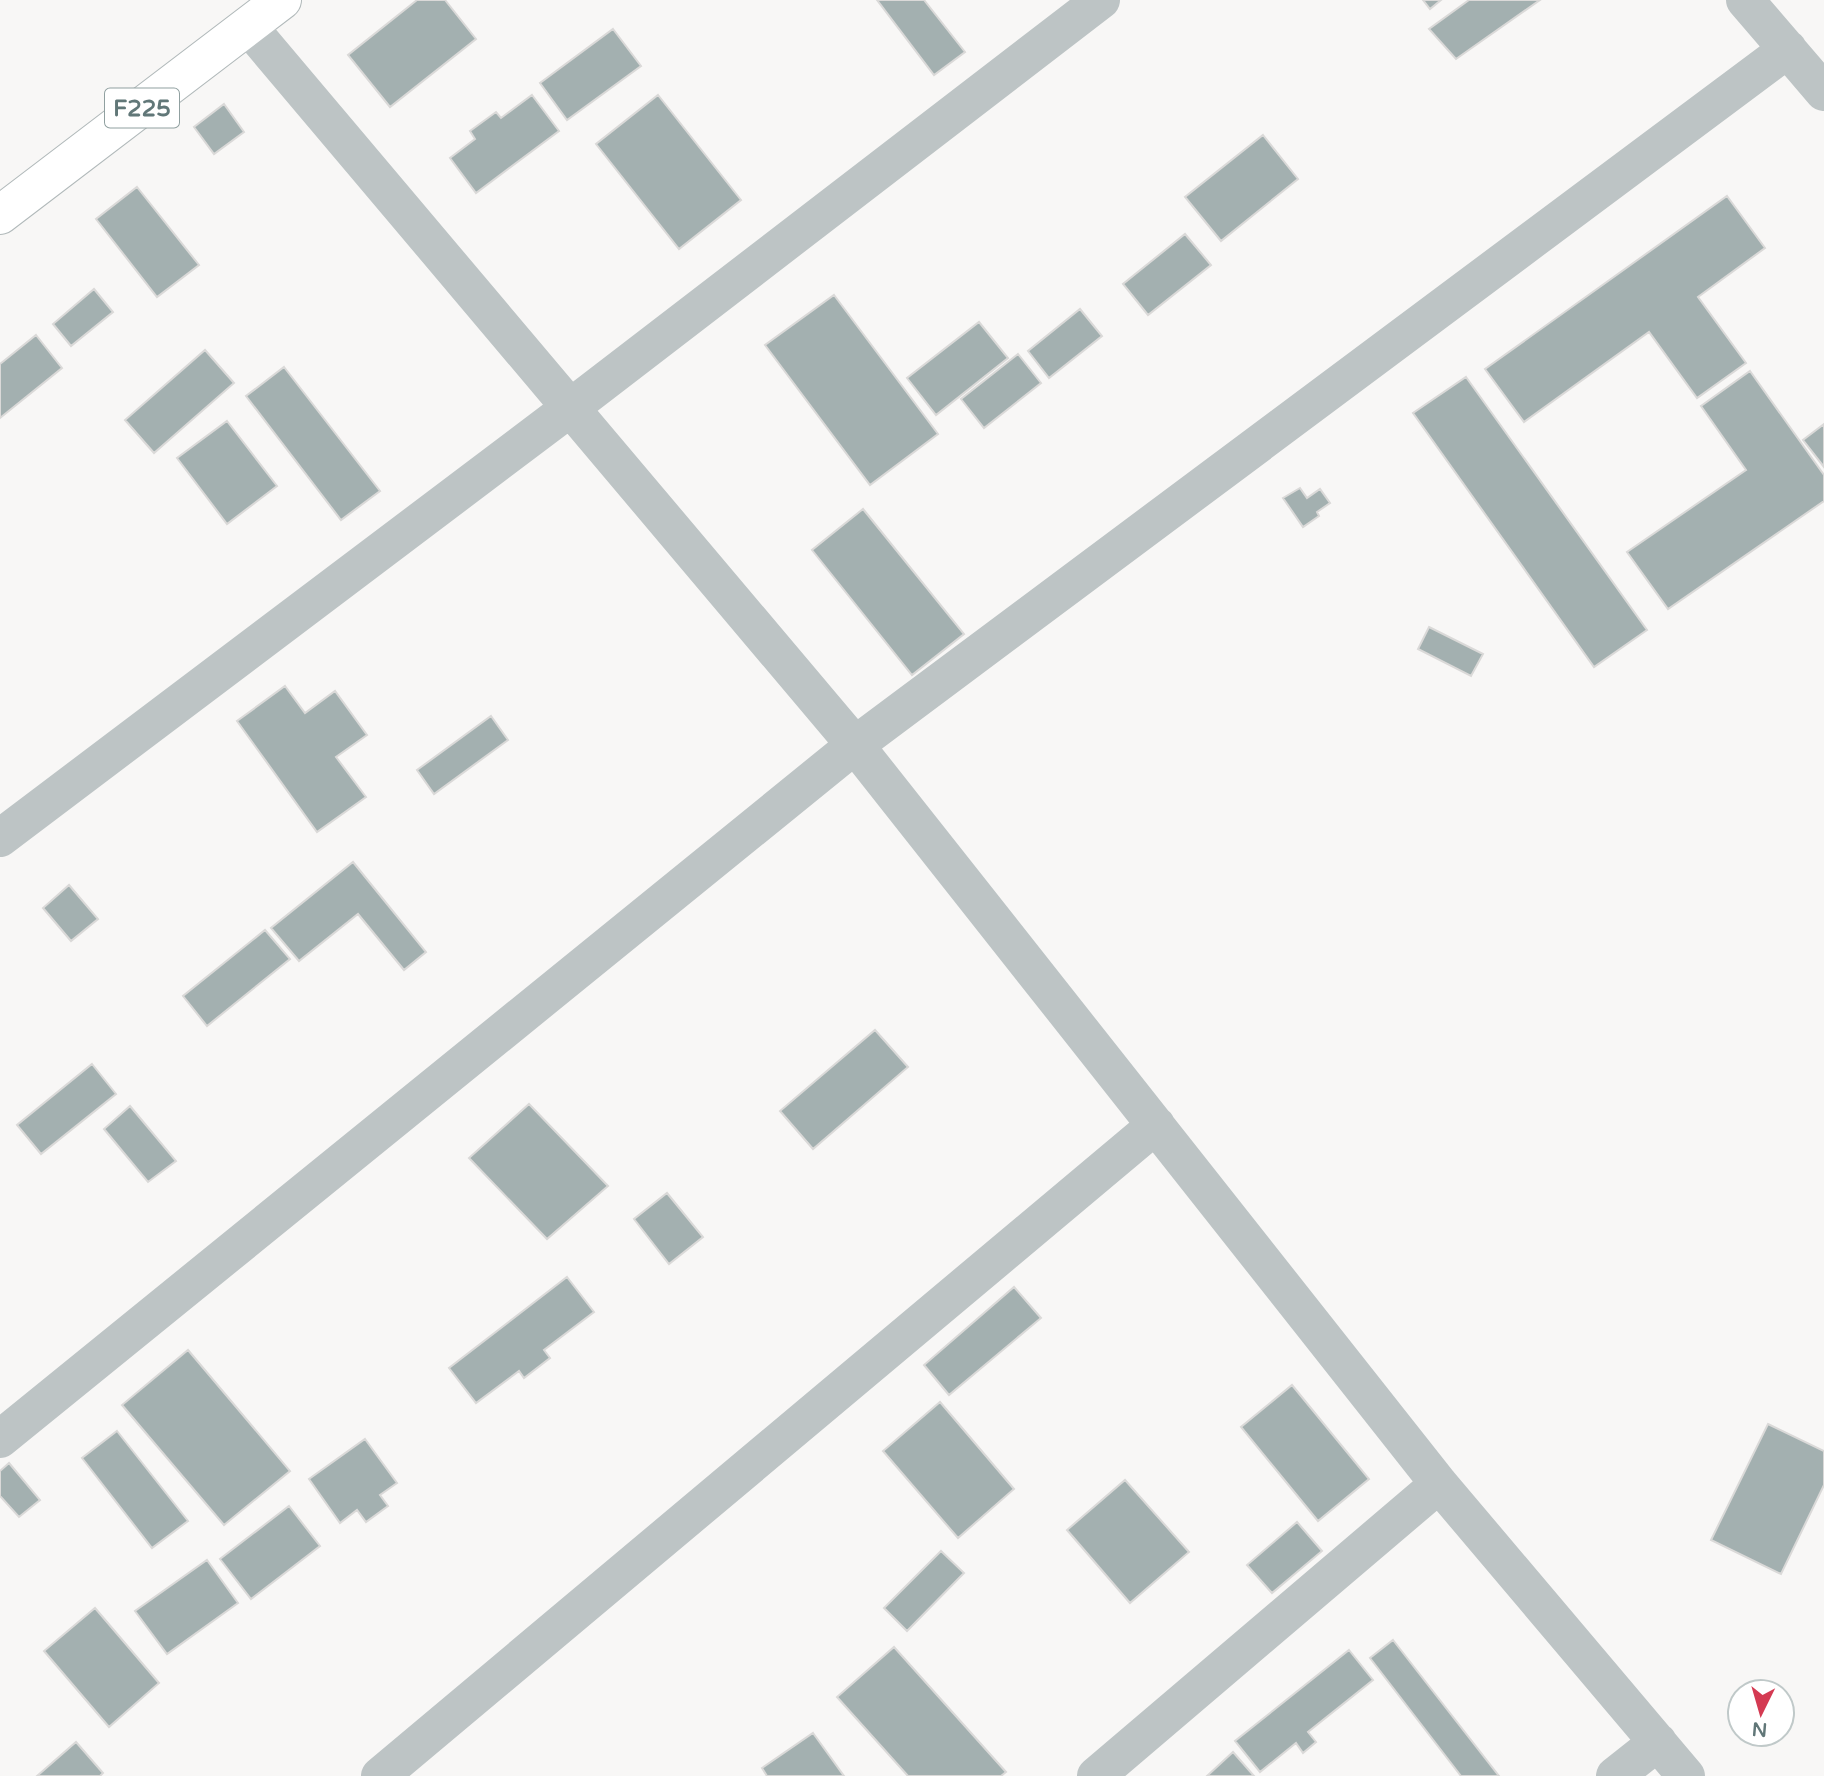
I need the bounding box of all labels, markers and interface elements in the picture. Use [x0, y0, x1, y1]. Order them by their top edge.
road number: F225 [105, 88, 179, 128]
north arrow [1726, 1678, 1796, 1748]
text: N [1751, 1717, 1768, 1741]

